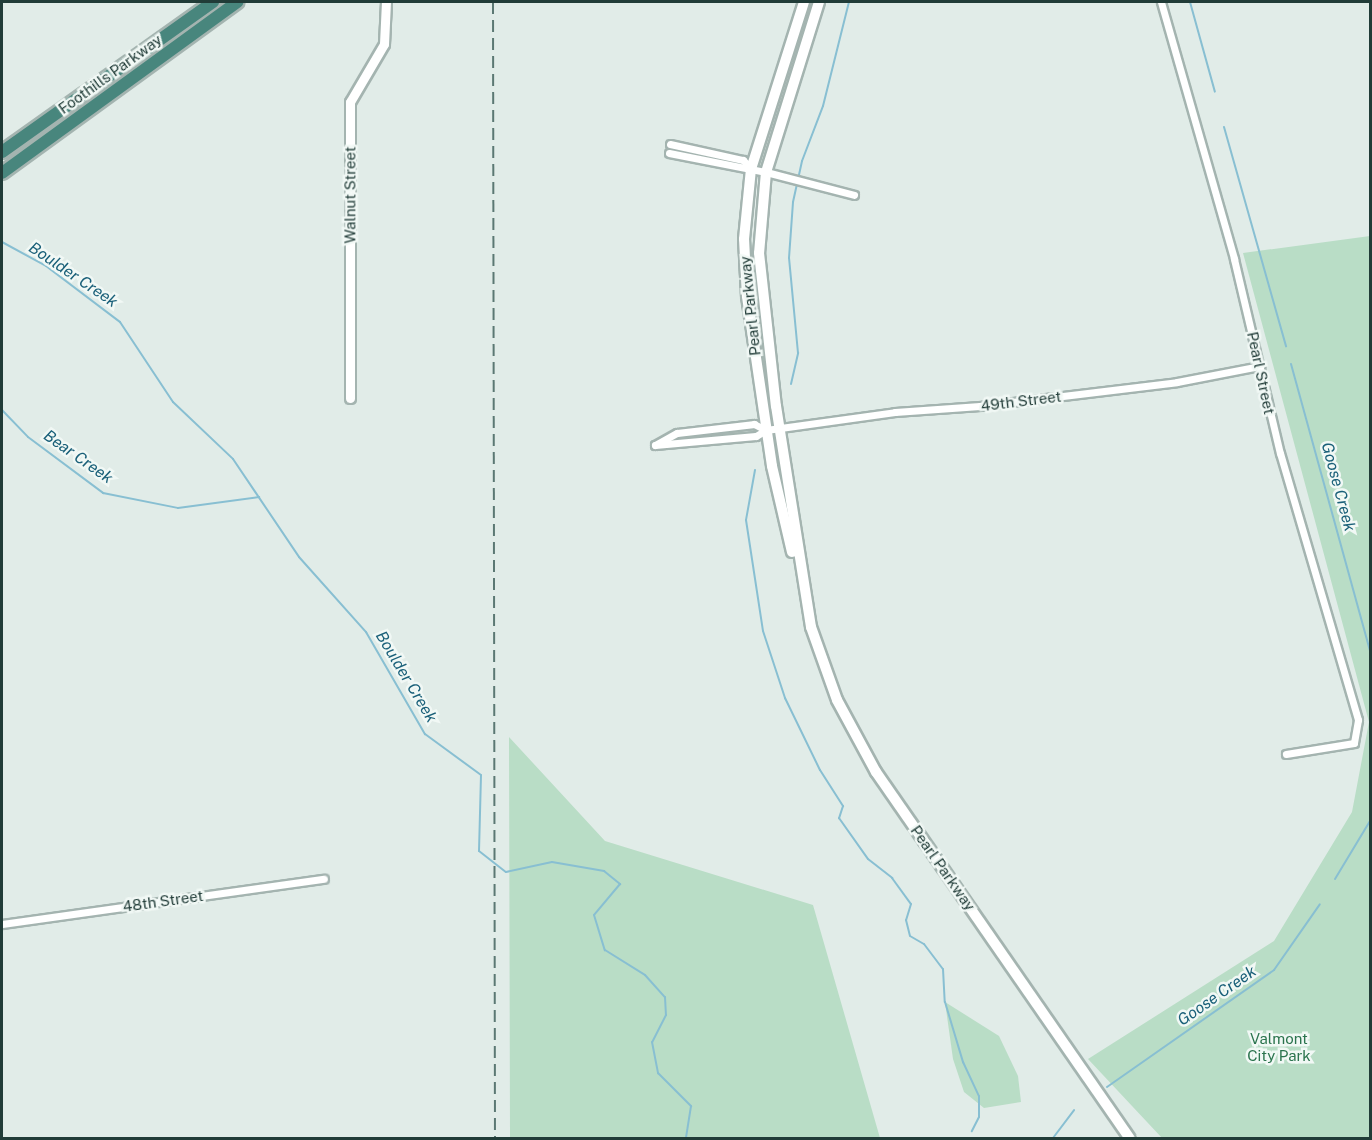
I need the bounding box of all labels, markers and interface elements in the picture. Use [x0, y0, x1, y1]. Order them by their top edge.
street label: Foothills Parkway [55, 30, 165, 118]
street label: Walnut Street [341, 146, 359, 244]
water label: Boulder Creek [25, 238, 121, 312]
street label: Pearl Parkway [736, 255, 764, 357]
street label: Pearl Street [1243, 330, 1279, 416]
street label: 49th Street [980, 387, 1062, 415]
water label: Bear Creek [40, 426, 116, 488]
water label: Goose Creek [1317, 440, 1359, 534]
water label: Boulder Creek [371, 628, 441, 726]
street label: Pearl Parkway [907, 822, 979, 914]
street label: 48th Street [122, 886, 204, 916]
water label: Goose Creek [1174, 962, 1260, 1030]
park label: Valmont City Park [1247, 1029, 1311, 1064]

